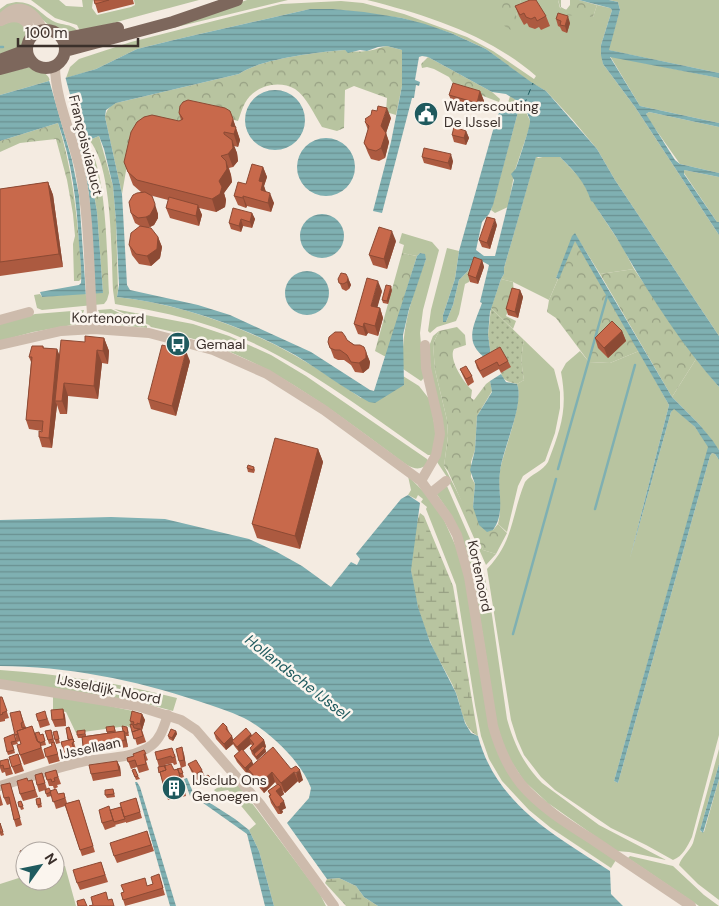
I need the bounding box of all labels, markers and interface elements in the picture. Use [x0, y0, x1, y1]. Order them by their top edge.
scale bar [18, 15, 138, 47]
text: 100 m [25, 23, 68, 43]
street label: Françoisviaduct [65, 93, 107, 197]
place label: Waterscouting De IJssel [444, 97, 539, 131]
public building icon: Waterscouting De IJssel [413, 101, 439, 127]
street label: Kortenoord [71, 308, 145, 328]
bus stop icon: Gemaal [165, 331, 191, 357]
place label: Gemaal [196, 335, 245, 353]
street label: Kortenoord [464, 539, 496, 613]
water label: Hollandsche IJssel [241, 630, 354, 724]
street label: IJsseldijk-Noord [55, 670, 163, 708]
street label: IJssellaan [58, 733, 122, 763]
place label: IJsclub Ons Genoegen [192, 771, 267, 805]
building icon: IJsclub Ons Genoegen [161, 775, 187, 801]
north arrow [15, 841, 65, 891]
text: N [41, 850, 61, 868]

